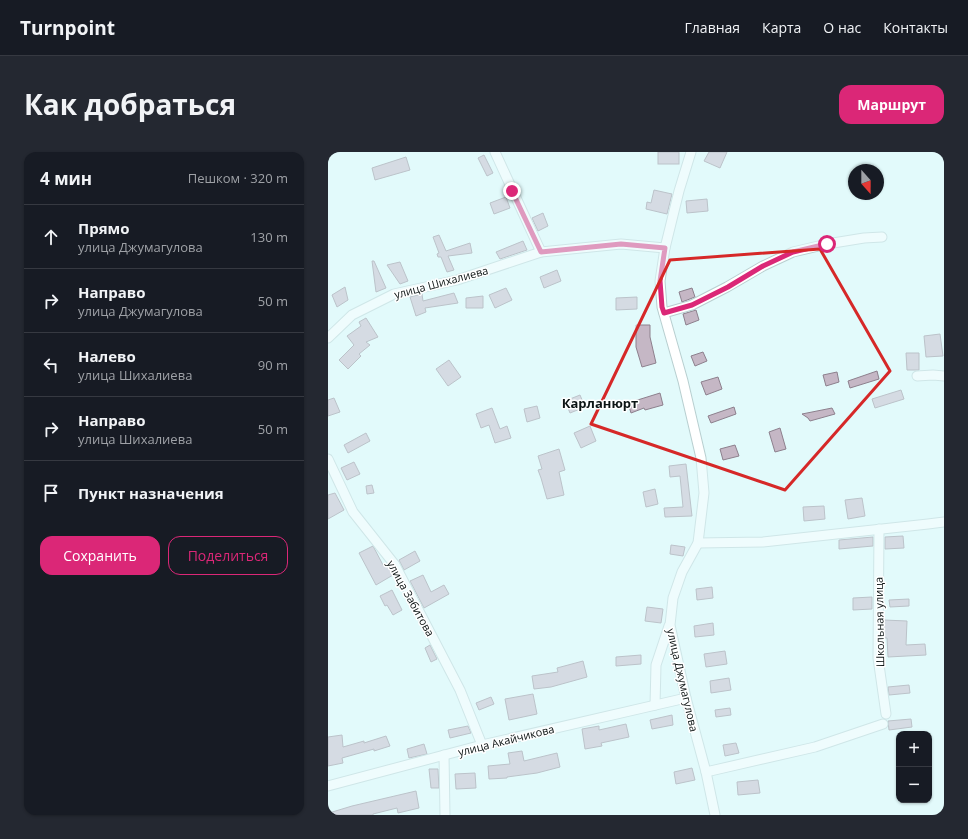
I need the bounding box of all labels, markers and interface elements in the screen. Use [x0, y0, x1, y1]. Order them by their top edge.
text: Turnpoint [20, 15, 115, 41]
text: Главная [685, 18, 740, 37]
text: Карта [762, 18, 801, 37]
text: О нас [823, 18, 861, 37]
text: Контакты [883, 18, 948, 37]
text: Как добраться [24, 85, 236, 123]
button: Маршрут [839, 85, 944, 124]
north arrow [848, 164, 884, 200]
text: 4 мин [40, 167, 92, 190]
text: Пешком · 320 m [188, 169, 288, 187]
route end [503, 182, 521, 200]
text: Прямо [78, 218, 130, 238]
icon: ahead [40, 226, 62, 248]
text: 130 m [250, 228, 288, 246]
route start [818, 235, 836, 253]
text: улица Джумагулова [78, 238, 203, 256]
street label: улица Шихалиева [392, 262, 490, 302]
text: Направо [78, 282, 146, 302]
icon: right [40, 290, 62, 312]
text: 50 m [258, 292, 288, 310]
text: улица Джумагулова [78, 302, 203, 320]
text: Налево [78, 346, 136, 366]
icon: left [40, 354, 62, 376]
text: 90 m [258, 356, 288, 374]
text: улица Шихалиева [78, 366, 192, 384]
district label: Карланюрт [562, 394, 638, 412]
text: Направо [78, 410, 146, 430]
icon: right [40, 418, 62, 440]
text: 50 m [258, 420, 288, 438]
text: улица Шихалиева [78, 430, 192, 448]
icon: arrive [40, 482, 62, 504]
text: Пункт назначения [78, 483, 224, 503]
button: Сохранить [40, 536, 160, 575]
button: Поделиться [168, 536, 288, 575]
street label: улица Забитова [384, 557, 438, 639]
street label: Школьная улица [871, 577, 887, 667]
street label: улица Джумагулова [664, 627, 702, 733]
street label: улица Акайчикова [456, 721, 556, 759]
map controls [896, 731, 932, 803]
button: + [896, 731, 932, 767]
button: − [896, 767, 932, 803]

